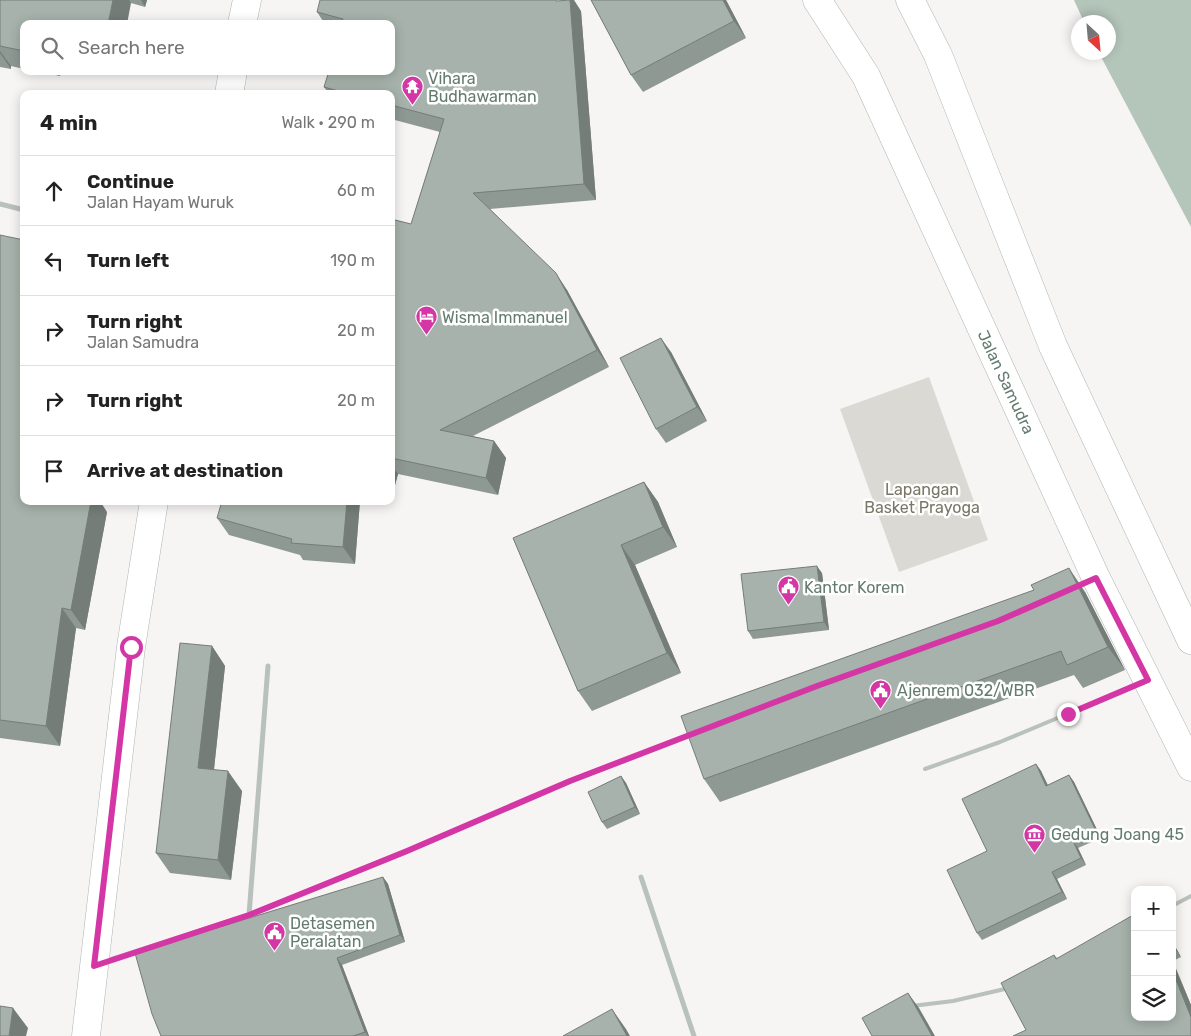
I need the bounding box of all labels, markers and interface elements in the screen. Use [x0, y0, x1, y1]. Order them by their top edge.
north arrow [1071, 15, 1116, 60]
search box [20, 20, 395, 75]
icon: search [38, 34, 66, 62]
text: Search here [78, 36, 185, 59]
place label: Vihara Budhawarman [428, 69, 537, 106]
temple icon: Vihara Budhawarman [400, 75, 424, 106]
text: 4 min [40, 110, 98, 135]
text: Walk · 290 m [281, 113, 375, 132]
text: Continue [87, 170, 174, 193]
icon: ahead [40, 177, 68, 205]
text: 60 m [337, 181, 375, 200]
text: Jalan Hayam Wuruk [87, 193, 234, 212]
icon: left [40, 247, 68, 275]
text: Turn left [87, 249, 169, 272]
text: 190 m [330, 251, 375, 270]
hotel icon: Wisma Immanuel [414, 305, 438, 336]
place label: Wisma Immanuel [442, 308, 568, 327]
text: Turn right [87, 310, 182, 333]
icon: right [40, 317, 68, 345]
text: 20 m [337, 321, 375, 340]
street label: Jalan Samudra [974, 327, 1038, 437]
text: Jalan Samudra [87, 333, 199, 352]
icon: right [40, 387, 68, 415]
text: Turn right [87, 389, 182, 412]
text: 20 m [337, 391, 375, 410]
icon: arrive [40, 457, 68, 485]
text: Arrive at destination [87, 459, 283, 482]
park label: Lapangan Basket Prayoga [864, 480, 980, 517]
public building icon: Kantor Korem [776, 575, 800, 606]
place label: Kantor Korem [804, 578, 904, 597]
route start [120, 636, 143, 659]
public building icon: Ajenrem 032/WBR [869, 678, 893, 709]
place label: Ajenrem 032/WBR [897, 681, 1035, 700]
route end [1057, 703, 1080, 726]
museum icon: Gedung Joang 45 [1023, 822, 1047, 853]
place label: Gedung Joang 45 [1051, 825, 1184, 844]
map controls [1131, 886, 1176, 1021]
button: + [1131, 886, 1176, 931]
place label: Detasemen Peralatan [290, 914, 375, 951]
public building icon: Detasemen Peralatan [262, 920, 286, 951]
button: − [1131, 931, 1176, 976]
button: layers [1131, 976, 1176, 1021]

